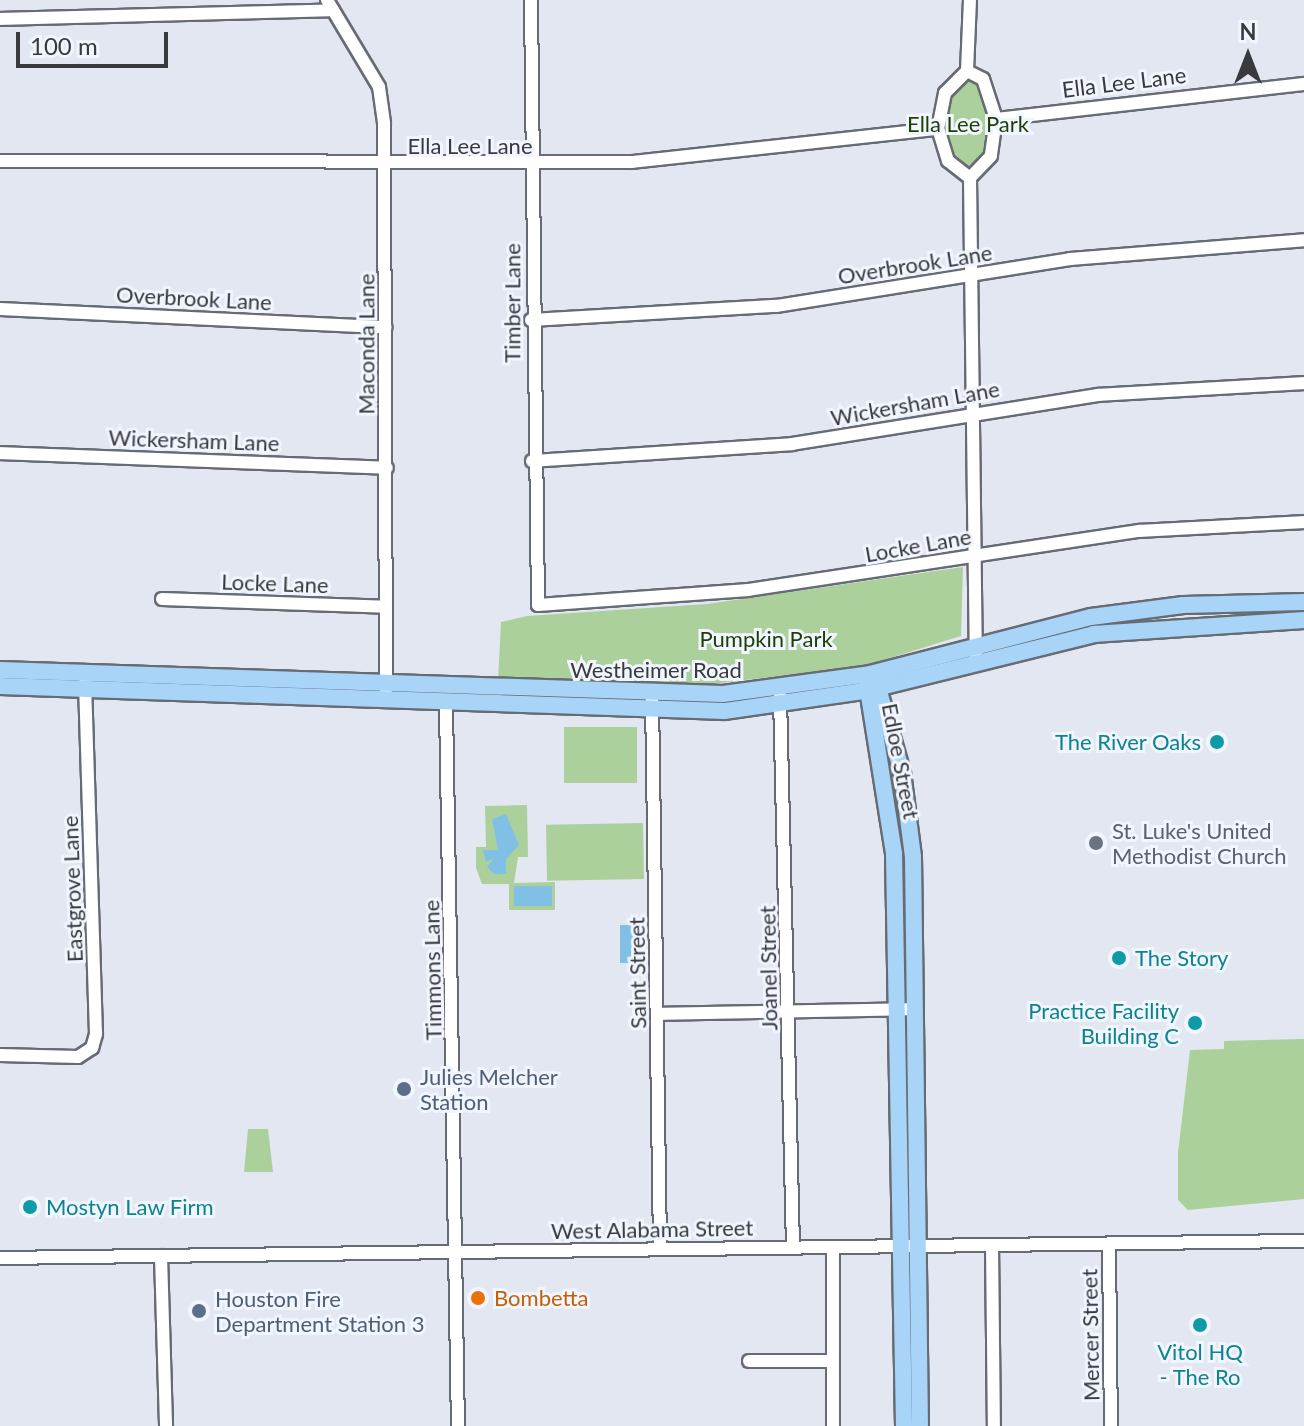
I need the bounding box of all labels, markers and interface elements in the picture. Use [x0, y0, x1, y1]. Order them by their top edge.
scale bar [20, 16, 172, 66]
north arrow [1208, 16, 1288, 96]
text: N [1240, 18, 1256, 45]
text: 100 m [30, 31, 98, 60]
street label: Ella Lee Lane [1060, 61, 1188, 103]
park label: Ella Lee Park [907, 111, 1029, 137]
street label: Ella Lee Lane [407, 133, 533, 159]
street label: Overbrook Lane [836, 239, 994, 289]
street label: Timber Lane [499, 243, 525, 363]
street label: Maconda Lane [353, 273, 379, 415]
street label: Overbrook Lane [115, 281, 273, 315]
street label: Wickersham Lane [828, 375, 1002, 431]
street label: Wickersham Lane [108, 424, 280, 456]
street label: Locke Lane [863, 523, 973, 567]
street label: Locke Lane [221, 568, 329, 598]
park label: Pumpkin Park [699, 626, 833, 652]
street label: Westheimer Road [570, 657, 742, 683]
street label: Edloe Street [877, 701, 925, 821]
place label: The River Oaks [1055, 729, 1201, 755]
marker: The River Oaks [1208, 733, 1226, 751]
street label: Eastgrove Lane [56, 815, 88, 963]
place label: St. Luke's United Methodist Church [1112, 817, 1286, 868]
marker: St. Luke's United Methodist Church [1087, 834, 1105, 852]
street label: Timmons Lane [418, 900, 446, 1040]
street label: Joanel Street [754, 905, 782, 1031]
street label: Saint Street [623, 917, 651, 1029]
place label: The Story [1135, 945, 1228, 971]
marker: The Story [1110, 949, 1128, 967]
place label: Practice Facility Building C [1028, 997, 1179, 1048]
marker: Practice Facility Building C [1186, 1014, 1204, 1032]
place label: Julies Melcher Station [420, 1063, 558, 1114]
marker: Julies Melcher Station [395, 1080, 413, 1098]
place label: Mostyn Law Firm [46, 1194, 214, 1220]
marker: Mostyn Law Firm [21, 1198, 39, 1216]
street label: West Alabama Street [550, 1214, 754, 1244]
street label: Mercer Street [1076, 1268, 1104, 1402]
place label: Houston Fire Department Station 3 [215, 1285, 425, 1336]
place label: Bombetta [494, 1285, 588, 1311]
marker: Bombetta [469, 1289, 487, 1307]
marker: Houston Fire Department Station 3 [190, 1302, 208, 1320]
marker: Vitol HQ - The Ro [1191, 1316, 1209, 1334]
place label: Vitol HQ - The Ro [1157, 1338, 1243, 1390]

